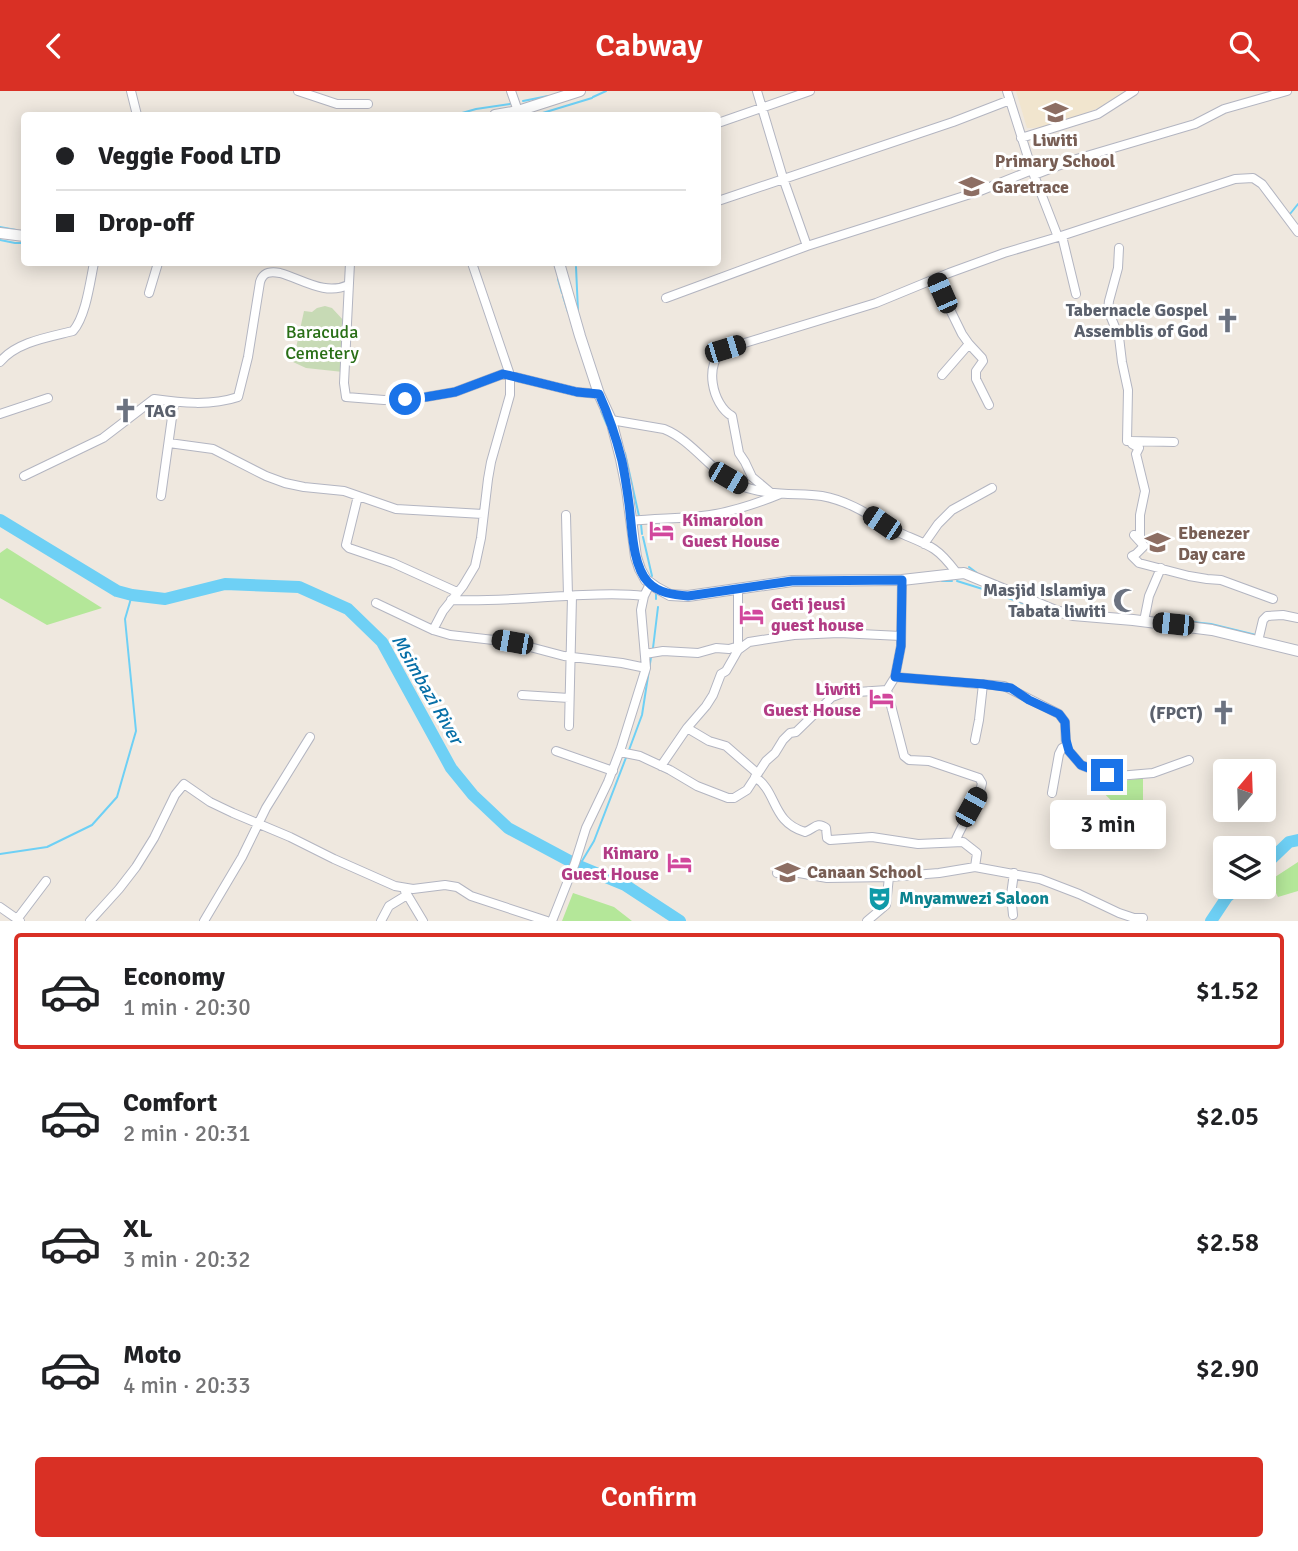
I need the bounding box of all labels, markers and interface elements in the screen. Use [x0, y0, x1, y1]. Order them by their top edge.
text: Cabway [595, 26, 703, 65]
icon: back [35, 27, 73, 65]
icon: search [1225, 27, 1263, 65]
school or university icon: Liwiti Primary School [1041, 99, 1069, 127]
place label: Liwiti Primary School [995, 129, 1116, 172]
text: Veggie Food LTD [98, 140, 281, 172]
school or university icon: Garetrace [958, 173, 986, 201]
place label: Garetrace [992, 176, 1069, 198]
text: Drop-off [98, 207, 194, 239]
car [924, 270, 961, 316]
place label: Tabernacle Gospel Assemblis of God [1066, 299, 1208, 342]
church icon: Tabernacle Gospel Assemblis of God [1214, 306, 1242, 334]
park label: Baracuda Cemetery [285, 321, 359, 364]
car [702, 333, 749, 365]
route start [389, 383, 421, 415]
church icon: TAG [111, 397, 139, 425]
place label: TAG [145, 400, 176, 422]
car [705, 458, 752, 498]
car [859, 503, 906, 543]
place label: Kimarolon Guest House [682, 509, 780, 552]
hotel icon: Kimarolon Guest House [648, 516, 676, 544]
place label: Ebenezer Day care [1178, 522, 1251, 565]
school or university icon: Ebenezer Day care [1144, 529, 1172, 557]
place label: Masjid Islamiya Tabata liwiti [983, 579, 1106, 622]
mosque icon: Masjid Islamiya Tabata liwiti [1112, 586, 1140, 614]
place label: Geti jeusi guest house [771, 593, 864, 636]
hotel icon: Geti jeusi guest house [737, 600, 765, 628]
car [1152, 611, 1195, 637]
car [490, 628, 535, 656]
water label: Msimbazi River [386, 630, 470, 751]
place label: Liwiti Guest House [763, 678, 861, 721]
hotel icon: Liwiti Guest House [867, 685, 895, 713]
church icon: (FPCT) [1209, 699, 1237, 727]
place label: (FPCT) [1149, 702, 1203, 724]
route end [1091, 759, 1123, 791]
north arrow [1213, 759, 1276, 823]
map controls [1213, 759, 1276, 899]
car [952, 784, 991, 830]
callout: 3 min [1049, 799, 1165, 849]
text: 3 min [1080, 810, 1136, 839]
button: layers [1213, 836, 1276, 899]
place label: Kimaro Guest House [561, 842, 659, 885]
hotel icon: Kimaro Guest House [665, 849, 693, 877]
school or university icon: Canaan School [773, 858, 801, 886]
place label: Canaan School [807, 861, 922, 883]
theatre icon: Mnyamwezi Saloon [865, 884, 893, 912]
place label: Mnyamwezi Saloon [899, 887, 1049, 909]
icon: car [39, 960, 102, 1023]
text: Economy [123, 961, 225, 993]
text: $1.52 [1196, 975, 1259, 1007]
text: 1 min · 20:30 [123, 993, 251, 1022]
icon: car [39, 1086, 102, 1149]
text: Comfort [123, 1087, 217, 1119]
text: $2.05 [1196, 1101, 1259, 1133]
text: 2 min · 20:31 [123, 1119, 251, 1148]
icon: car [39, 1212, 102, 1275]
text: XL [123, 1213, 153, 1245]
text: $2.58 [1196, 1227, 1259, 1259]
text: 3 min · 20:32 [123, 1245, 251, 1274]
icon: car [39, 1338, 102, 1401]
text: Moto [123, 1339, 181, 1371]
text: $2.90 [1196, 1353, 1259, 1385]
text: 4 min · 20:33 [123, 1371, 251, 1400]
button: Confirm [35, 1457, 1263, 1537]

